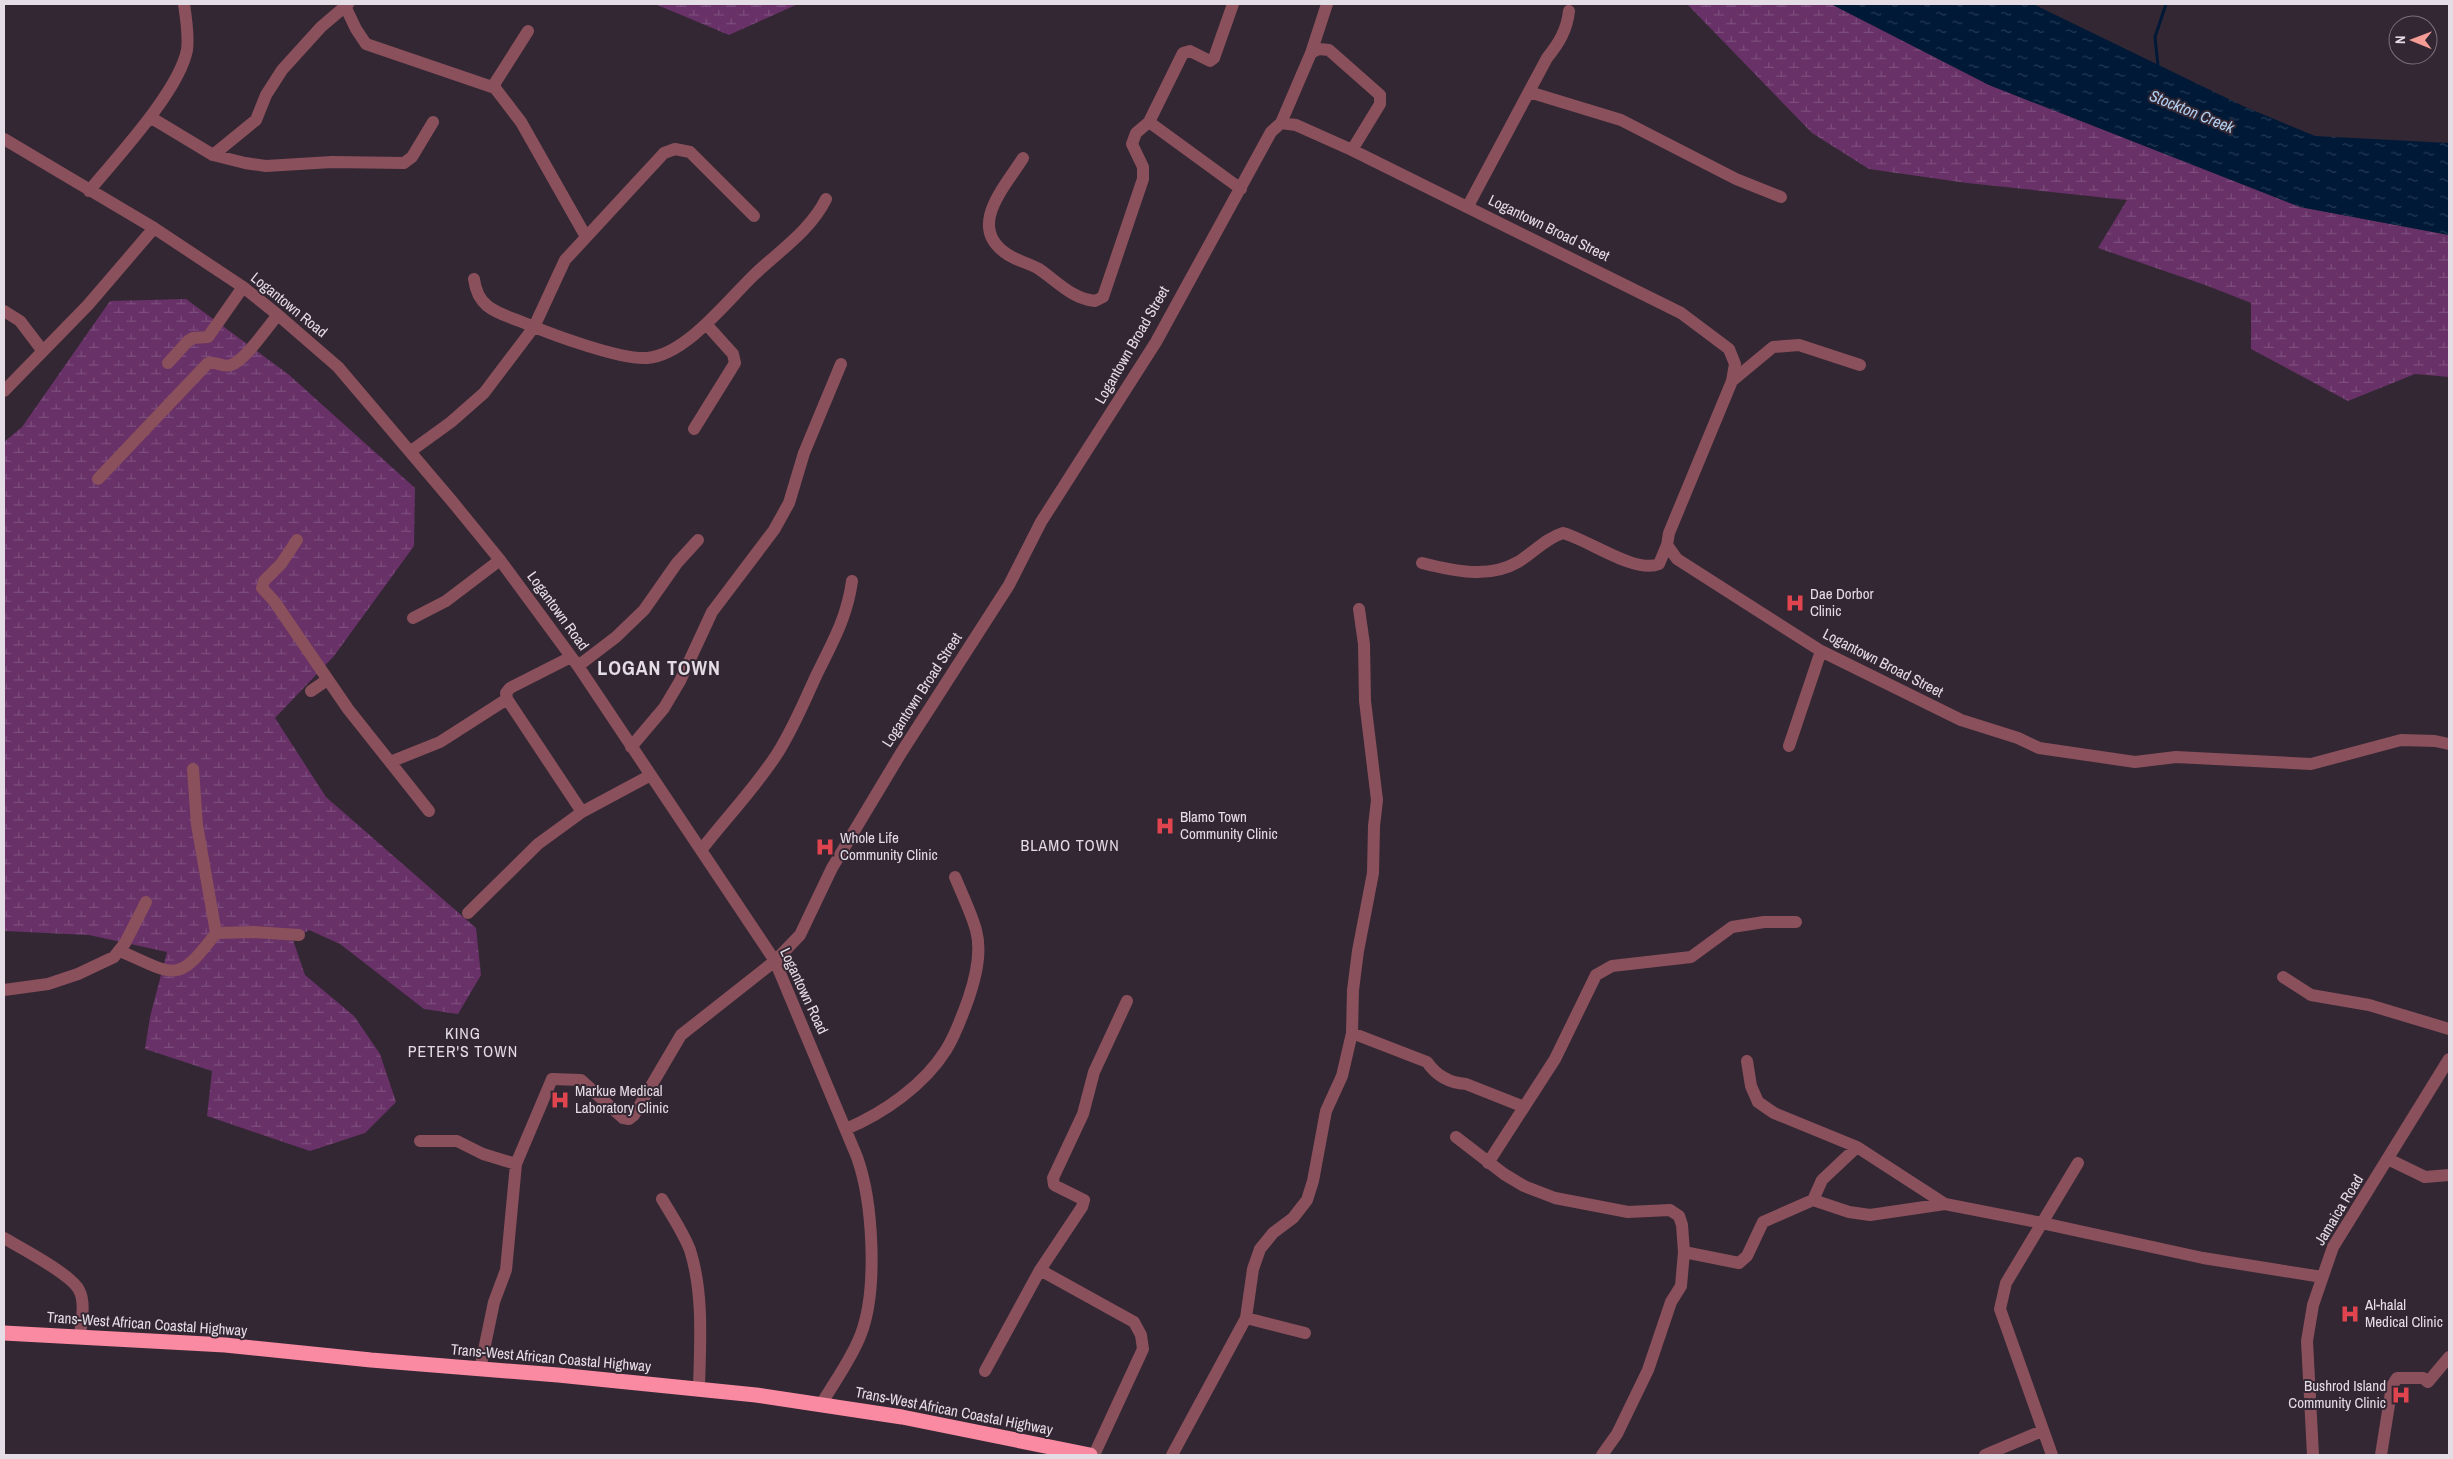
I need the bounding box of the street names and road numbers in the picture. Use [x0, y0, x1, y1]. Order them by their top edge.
street label: Logantown Broad Street [1485, 189, 1614, 266]
street label: Logantown Road [247, 267, 332, 342]
street label: Logantown Broad Street [1089, 282, 1174, 407]
street label: Logantown Road [523, 567, 594, 655]
street label: Logantown Broad Street [1819, 623, 1948, 702]
street label: Logantown Broad Street [877, 628, 967, 751]
street label: Logantown Road [775, 944, 834, 1037]
street label: Jamaica Road [2309, 1170, 2368, 1249]
street label: Trans-West African Coastal Highway [46, 1306, 249, 1341]
street label: Trans-West African Coastal Highway [450, 1338, 653, 1377]
street label: Trans-West African Coastal Highway [853, 1381, 1056, 1440]

